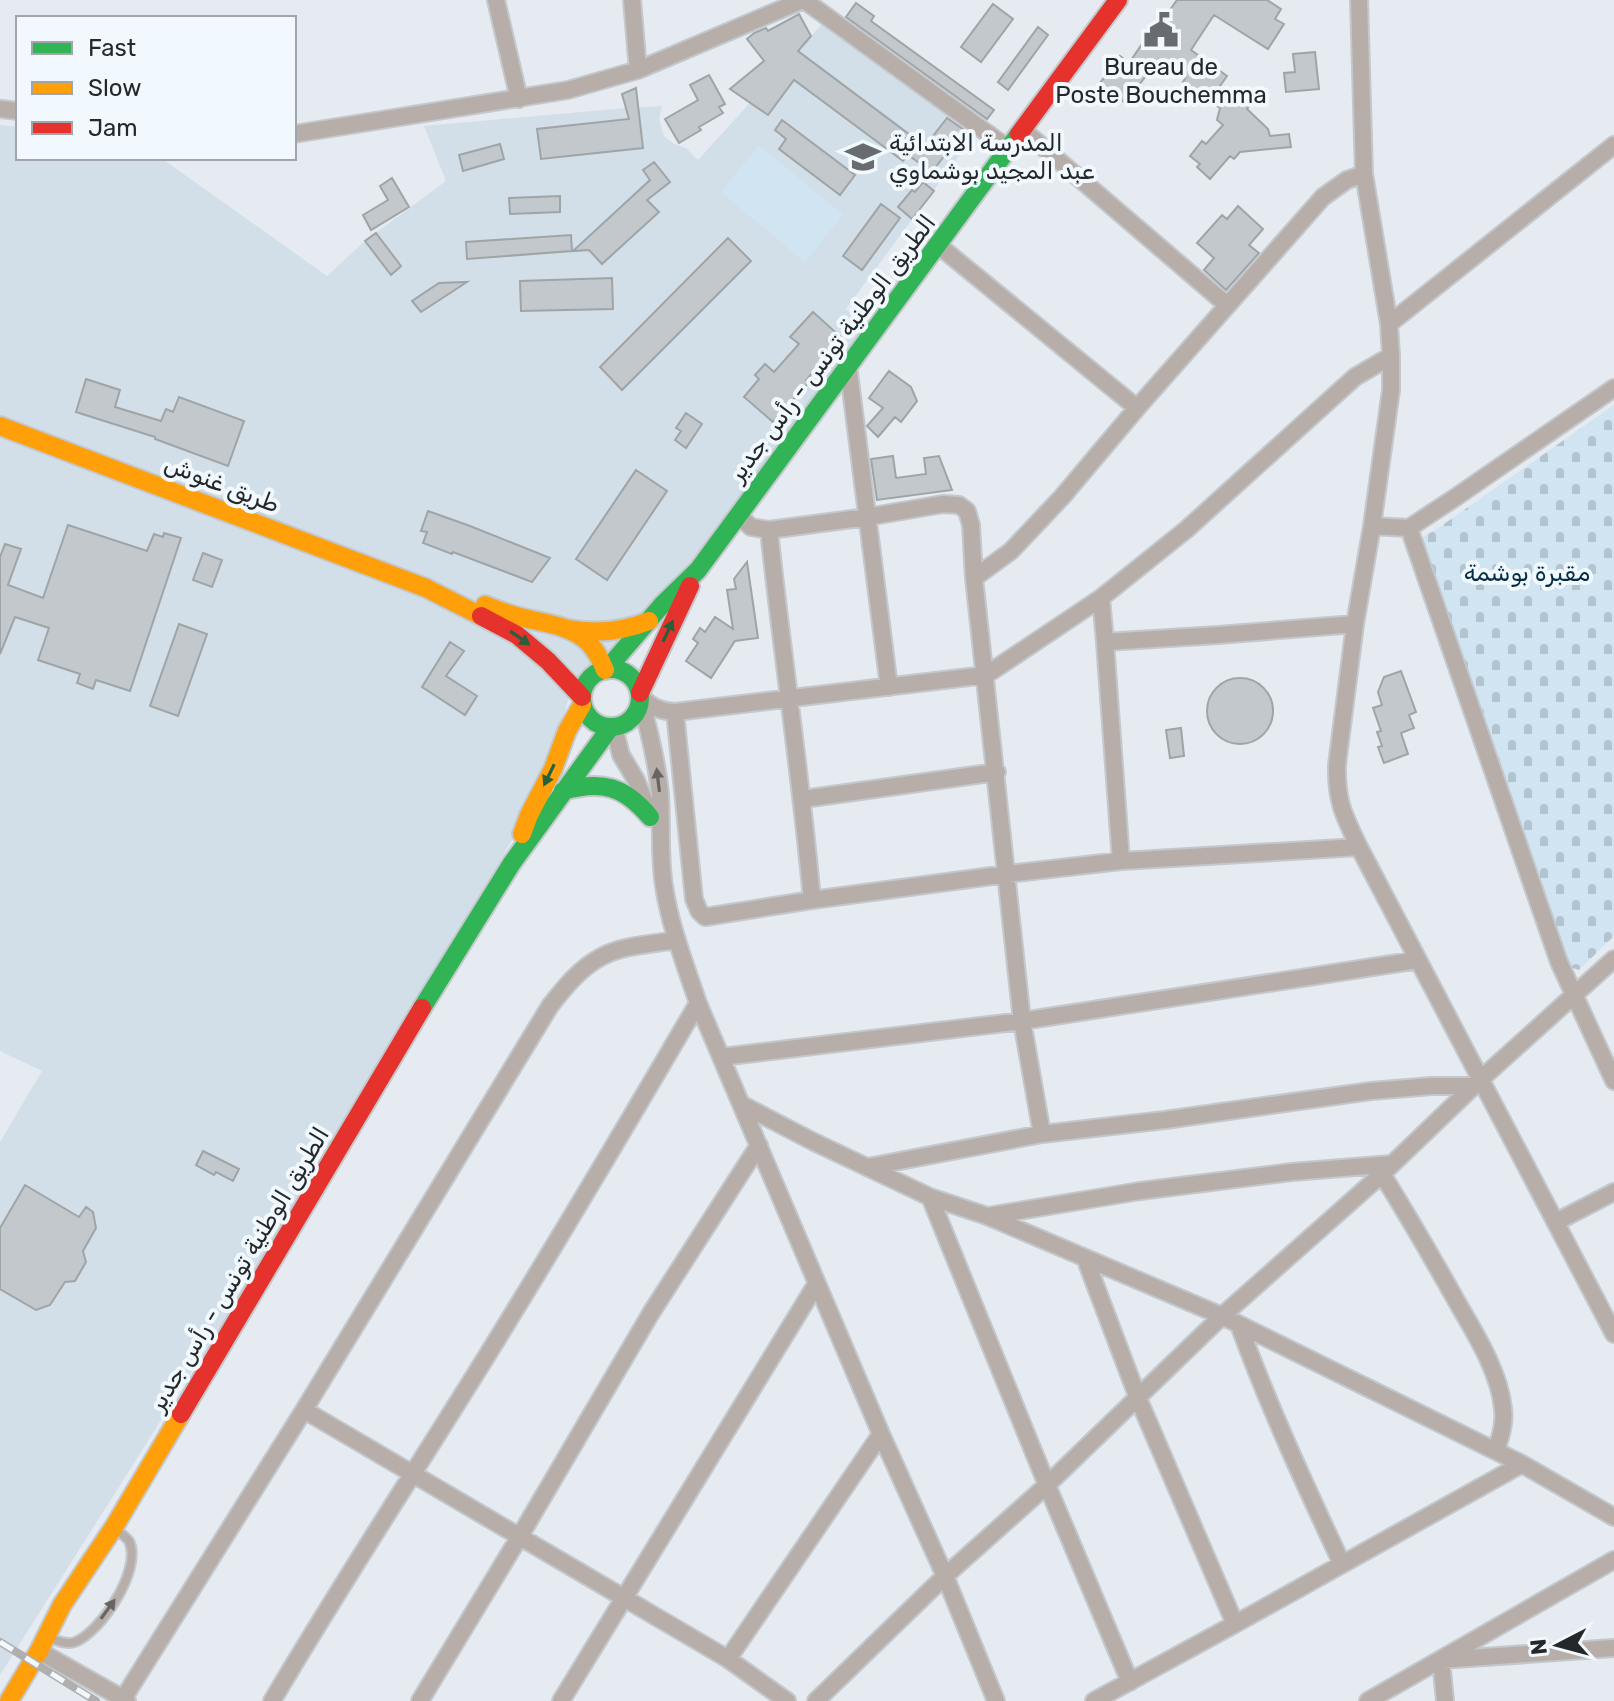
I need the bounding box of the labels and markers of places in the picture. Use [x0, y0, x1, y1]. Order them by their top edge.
public building icon: Bureau de Poste Bouchemma [1142, 11, 1180, 49]
place label: Bureau de Poste Bouchemma [1055, 53, 1267, 109]
place label: المدرسة الابتدائية عبد المجيد بوشماوي [889, 129, 1095, 188]
school or university icon: المدرسة الابتدائية عبد المجيد بوشماوي [844, 138, 882, 176]

